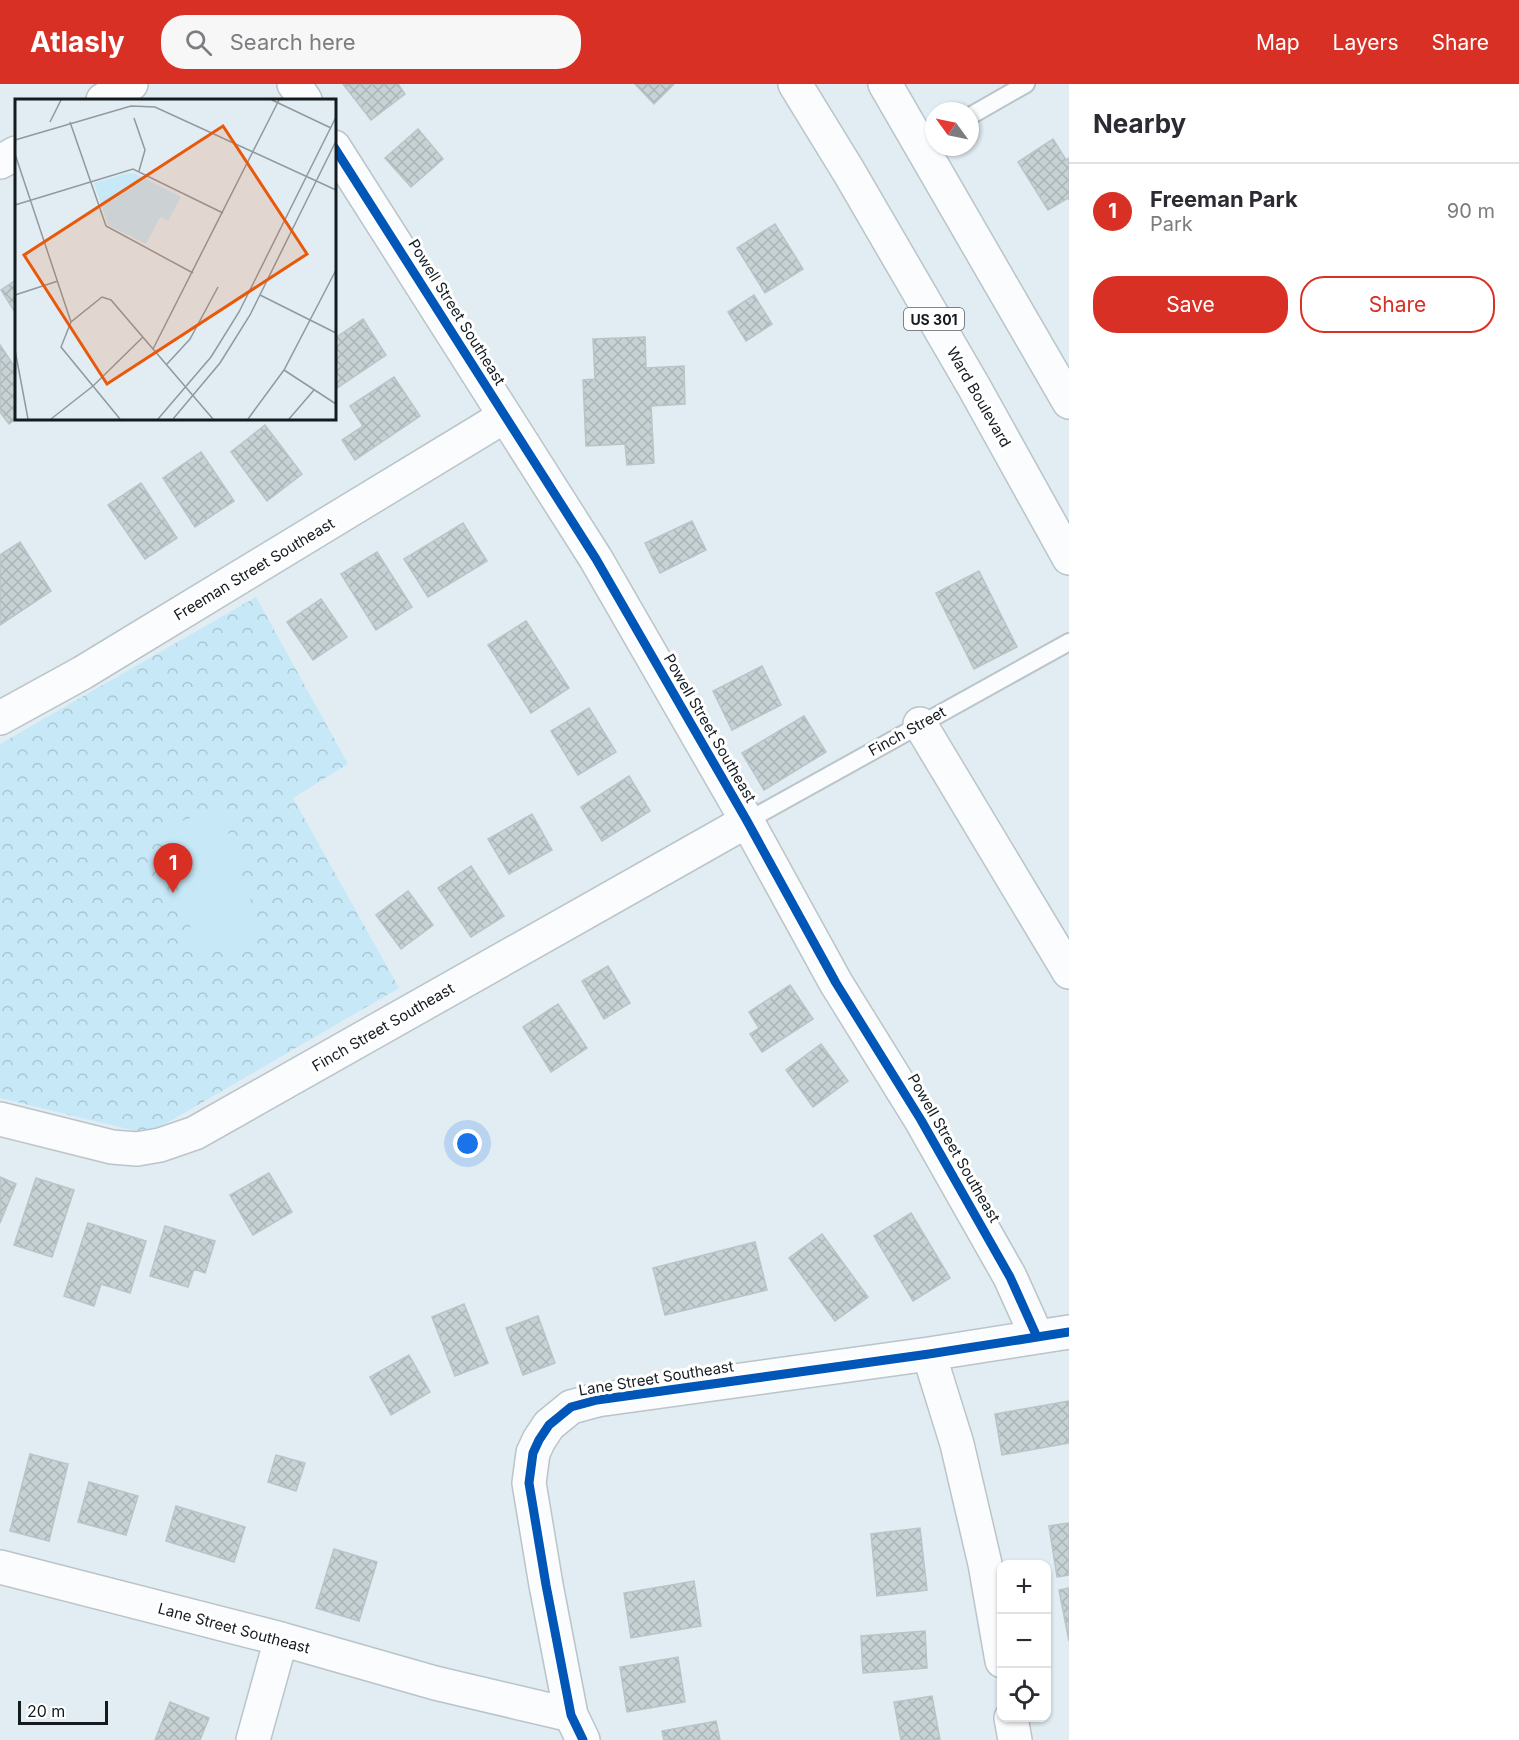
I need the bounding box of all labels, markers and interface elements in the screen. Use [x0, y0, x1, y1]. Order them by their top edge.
search box [161, 15, 581, 69]
text: Atlasly [30, 25, 125, 59]
icon: search [182, 26, 215, 59]
text: Search here [230, 29, 356, 55]
text: Map [1256, 30, 1300, 55]
text: Layers [1333, 30, 1399, 55]
text: Share [1432, 30, 1489, 55]
inset map [15, 99, 336, 420]
north arrow [925, 102, 979, 156]
text: Nearby [1093, 108, 1186, 139]
text: Freeman Park [1150, 186, 1298, 212]
text: 1 [1108, 199, 1117, 223]
text: 90 m [1447, 199, 1495, 223]
text: Park [1150, 212, 1193, 236]
street label: Powell Street Southeast [404, 236, 510, 389]
button: Save [1093, 276, 1288, 333]
button: Share [1300, 276, 1495, 333]
road number: US 301 [904, 308, 964, 330]
street label: Ward Boulevard [943, 344, 1015, 450]
street label: Freeman Street Southeast [170, 513, 338, 625]
street label: Powell Street Southeast [660, 650, 760, 806]
street label: Finch Street [865, 702, 949, 760]
pin: 1 [154, 844, 192, 893]
street label: Finch Street Southeast [309, 978, 458, 1075]
street label: Powell Street Southeast [904, 1070, 1004, 1226]
your location [453, 1129, 482, 1158]
street label: Lane Street Southeast [577, 1356, 735, 1400]
map controls [997, 1560, 1051, 1722]
button: + [997, 1560, 1051, 1614]
street label: Lane Street Southeast [156, 1599, 312, 1657]
button: − [997, 1614, 1051, 1668]
button: locate [997, 1668, 1051, 1722]
scale bar [18, 1698, 108, 1726]
text: 20 m [27, 1701, 65, 1721]

